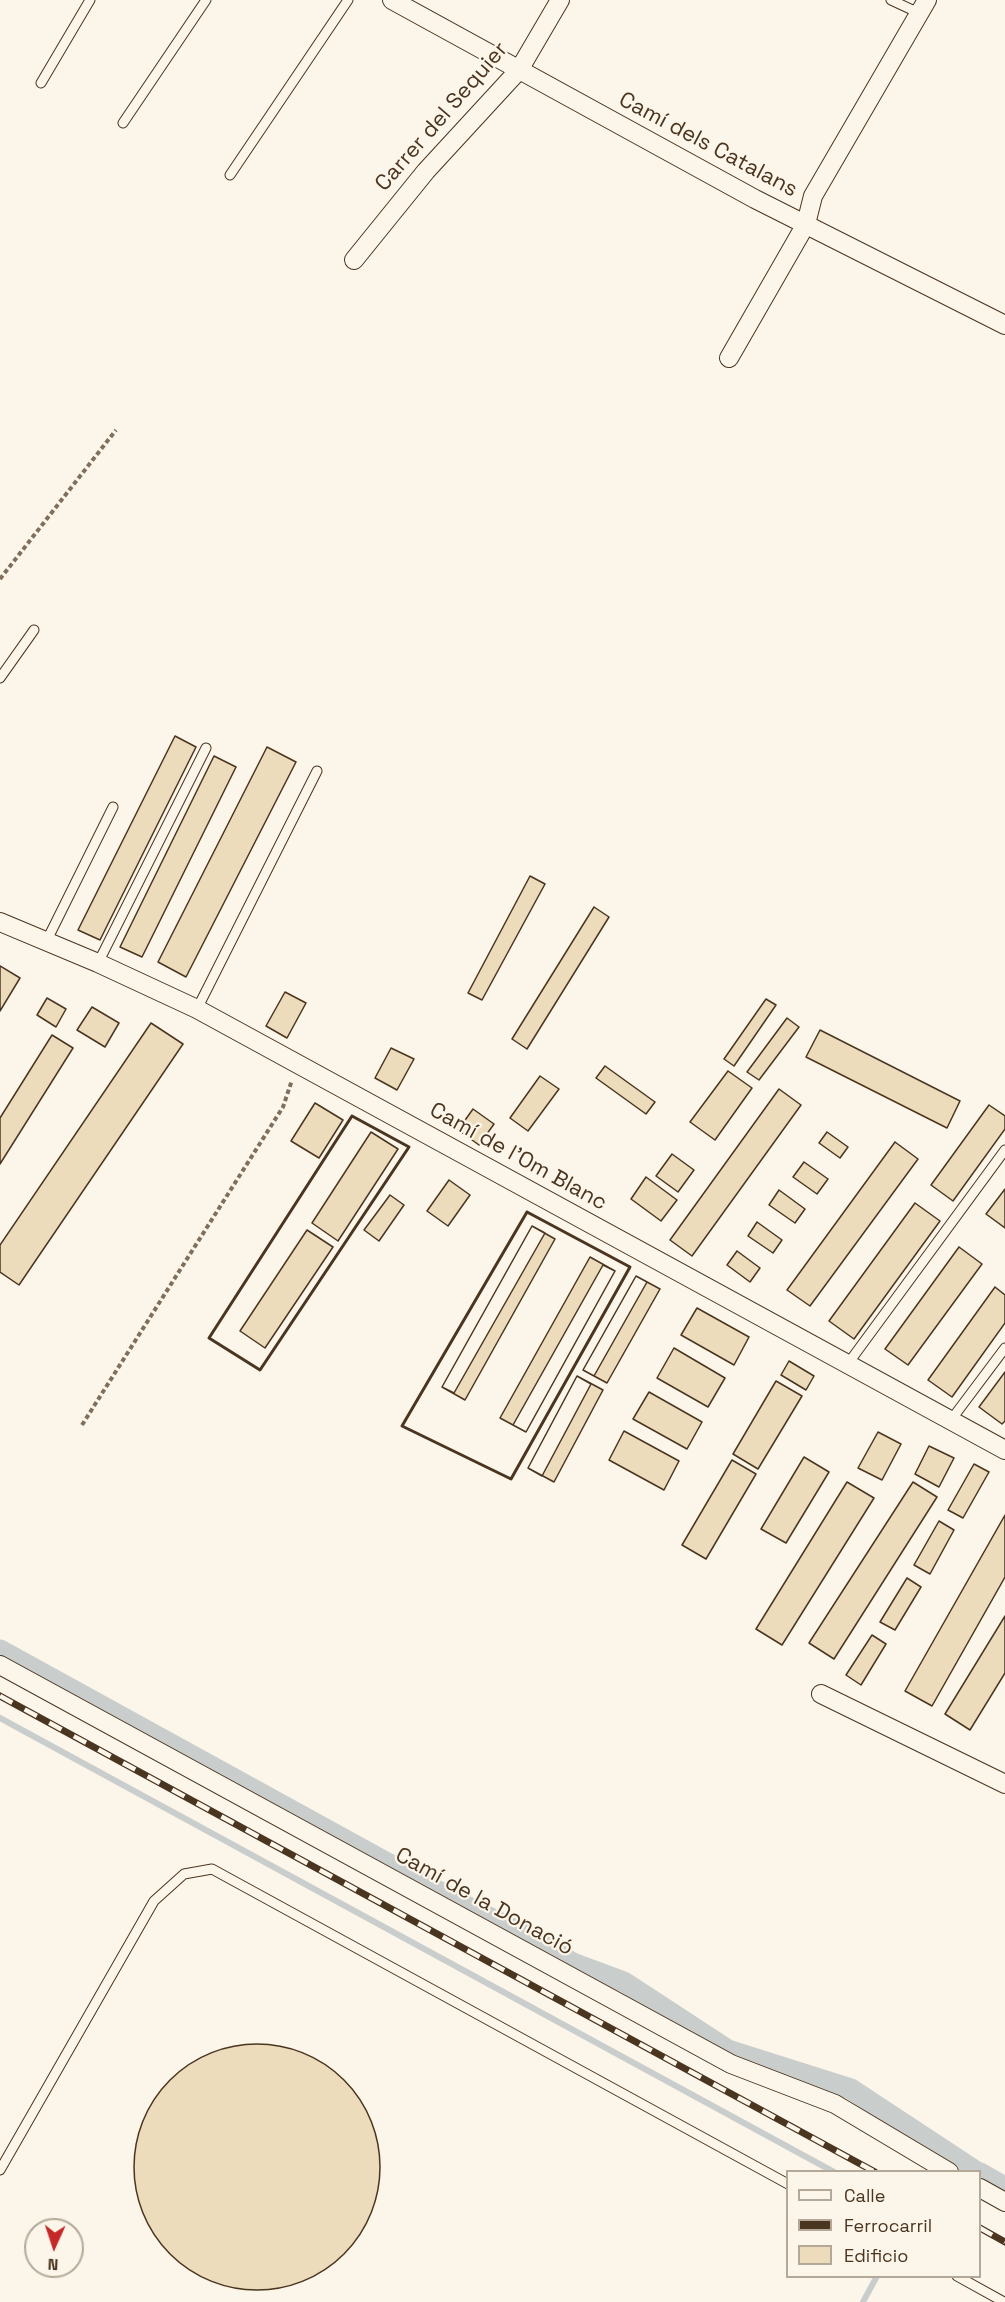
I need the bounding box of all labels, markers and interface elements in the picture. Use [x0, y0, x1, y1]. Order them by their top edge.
street label: Carrer del Sequier [370, 37, 514, 197]
street label: Camí dels Catalans [614, 87, 802, 203]
street label: Camí de l'Om Blanc [425, 1097, 611, 1217]
street label: Camí de la Donació [390, 1842, 578, 1962]
legend [786, 2170, 981, 2278]
text: Calle [844, 2184, 885, 2207]
text: Ferrocarril [844, 2214, 932, 2237]
north arrow [24, 2218, 84, 2278]
text: Edificio [844, 2244, 908, 2267]
text: N [47, 2254, 59, 2275]

